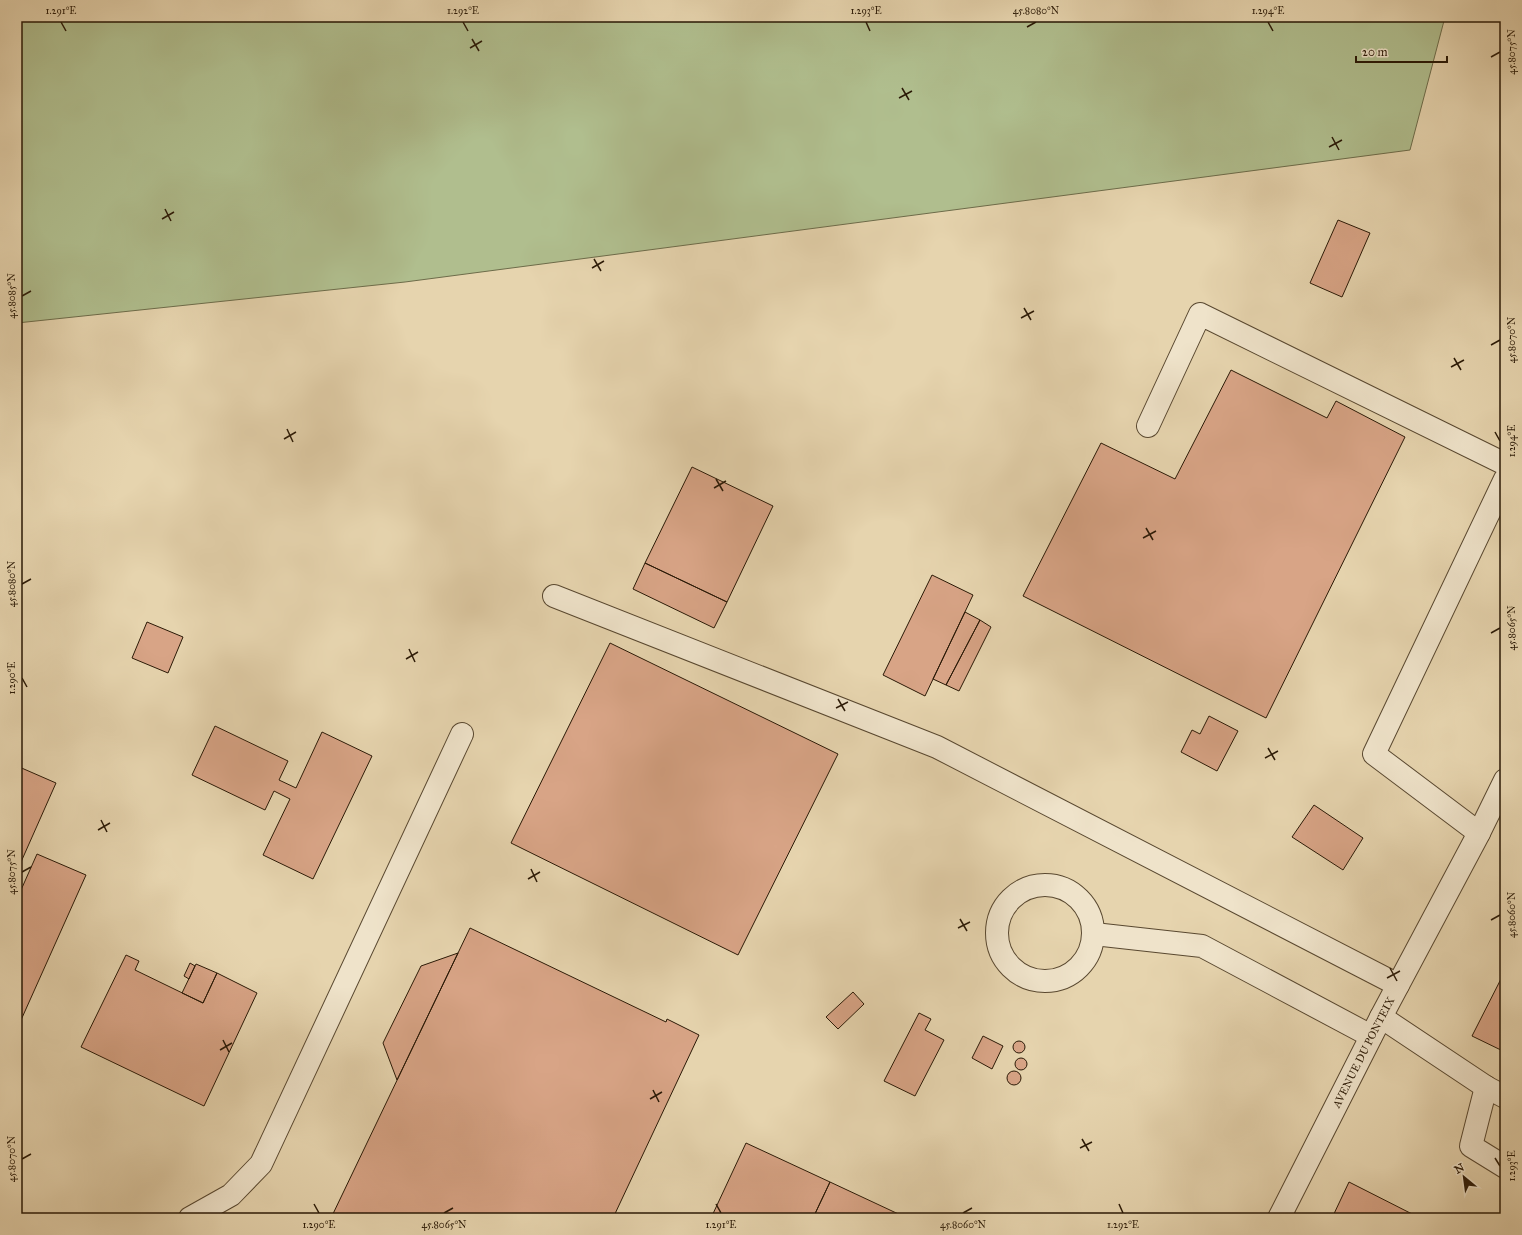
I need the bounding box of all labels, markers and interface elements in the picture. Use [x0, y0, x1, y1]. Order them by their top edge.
text: 1.291°E [46, 5, 77, 17]
text: 1.292°E [447, 5, 479, 17]
text: 1.293°E [850, 5, 882, 17]
text: 45.8080°N [1013, 5, 1060, 17]
text: 1.294°E [1252, 5, 1284, 17]
text: 45.8075°N [1506, 29, 1518, 75]
scale bar [1356, 38, 1447, 64]
text: 20 m [1362, 45, 1388, 59]
text: 45.8085°N [6, 273, 18, 319]
text: 45.8070°N [1506, 316, 1518, 363]
text: 1.294°E [1506, 425, 1518, 457]
text: 45.8080°N [6, 560, 18, 607]
text: 45.8065°N [1506, 605, 1518, 651]
text: 1.290°E [6, 662, 18, 694]
text: 45.8075°N [6, 849, 18, 895]
text: 45.8060°N [1506, 891, 1518, 938]
street label: AVENUE DU PONTEIX [1330, 994, 1398, 1111]
text: 45.8070°N [6, 1135, 18, 1182]
text: 1.293°E [1506, 1150, 1518, 1182]
north arrow [1444, 1157, 1484, 1197]
text: N [1452, 1160, 1467, 1177]
text: 1.290°E [303, 1219, 335, 1231]
text: 45.8065°N [421, 1219, 467, 1231]
text: 1.291°E [706, 1219, 737, 1231]
text: 45.8060°N [940, 1219, 987, 1231]
text: 1.292°E [1107, 1219, 1139, 1231]

